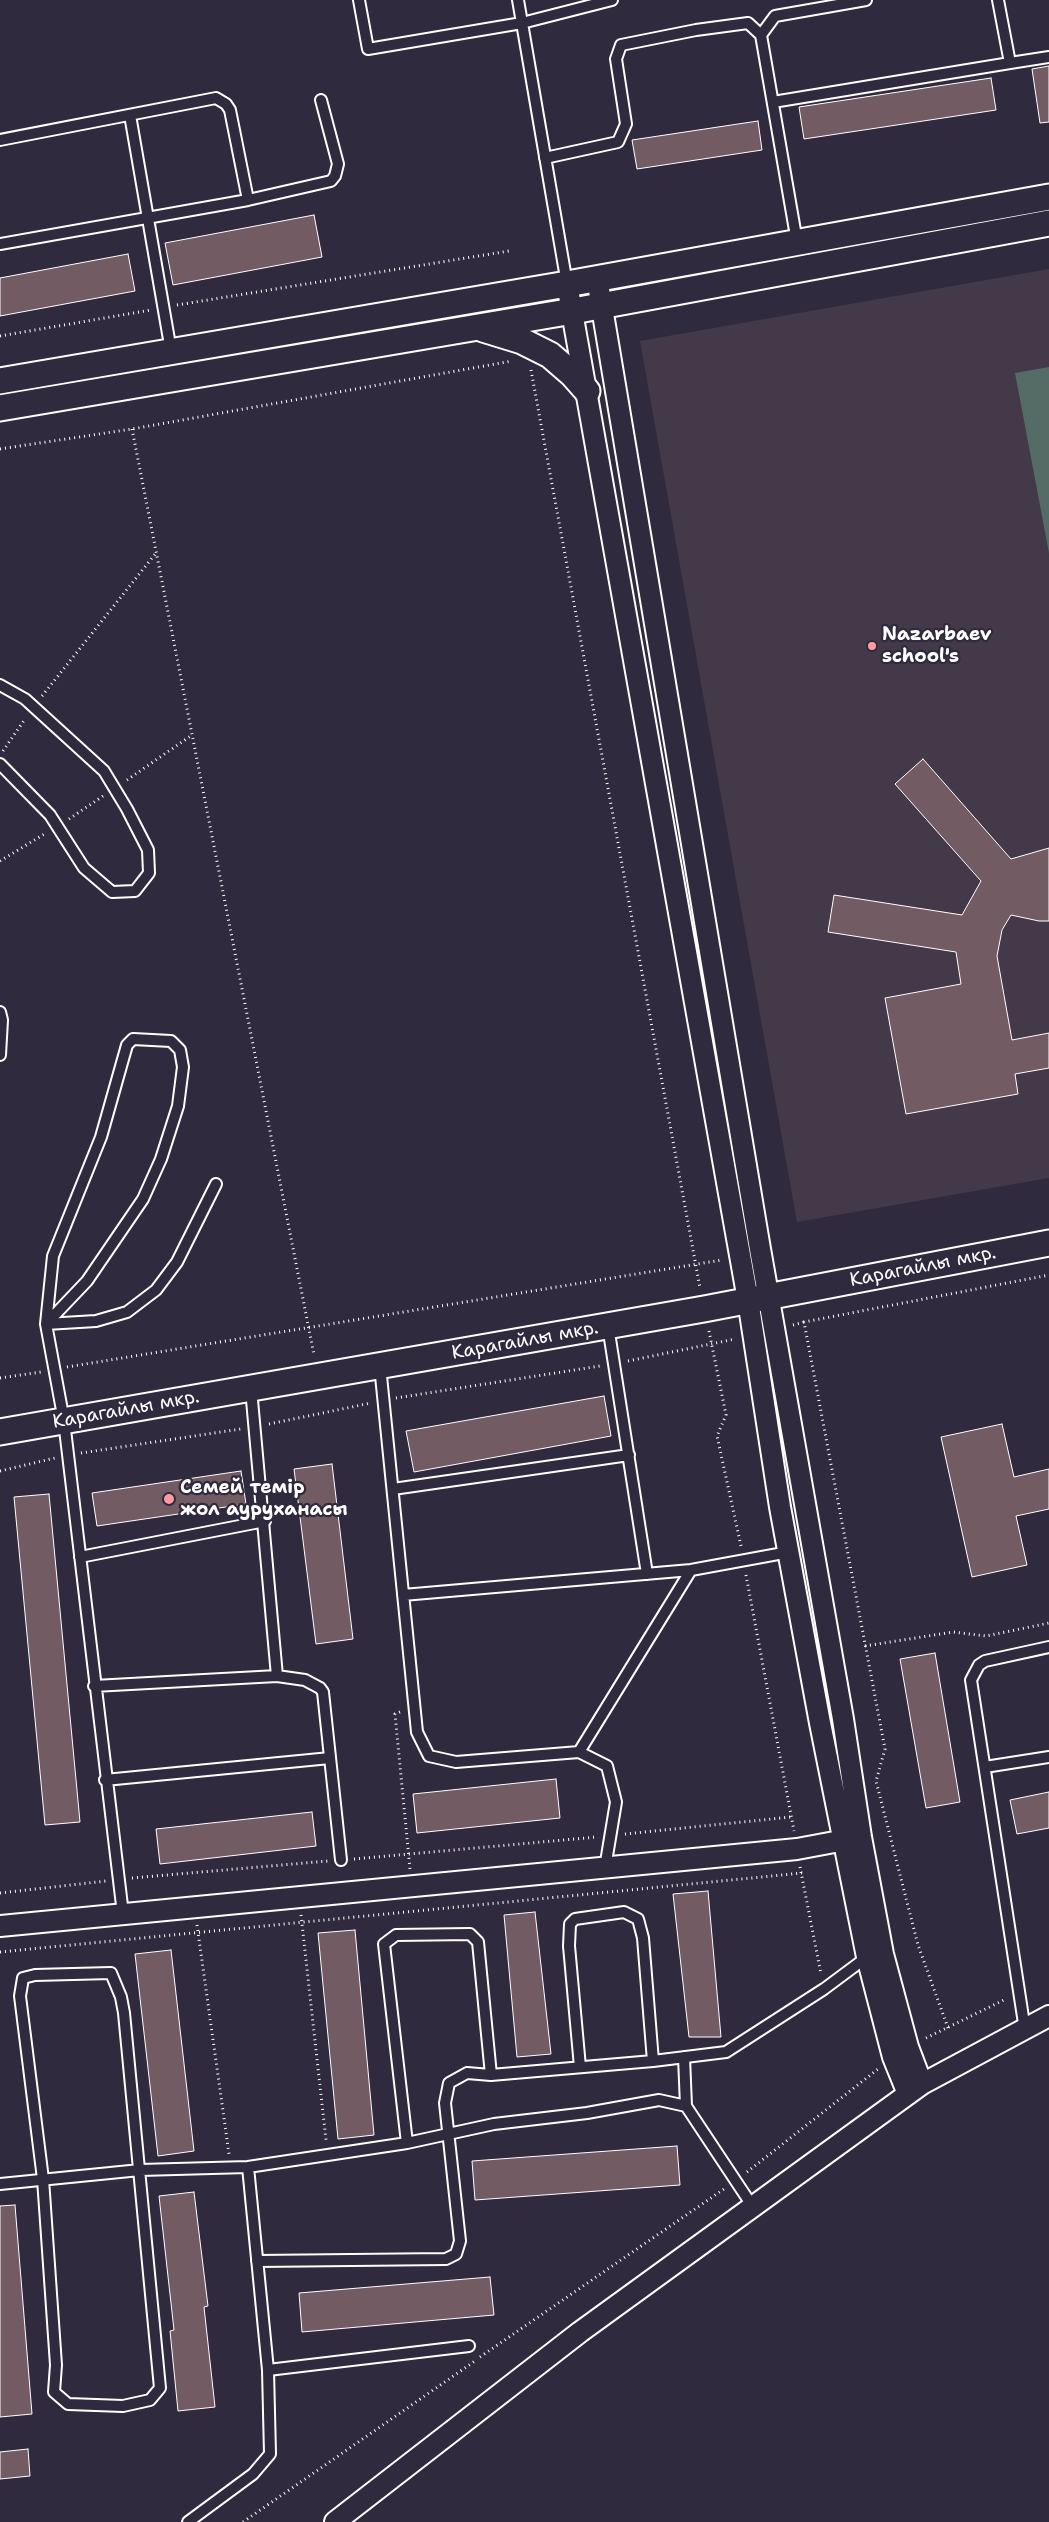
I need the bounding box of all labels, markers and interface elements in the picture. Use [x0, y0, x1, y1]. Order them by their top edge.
place label: Nazarbaev school's [882, 624, 992, 668]
marker: Nazarbaev school's [866, 640, 878, 652]
street label: Карагайлы мкр. [848, 1242, 998, 1292]
street label: Карагайлы мкр. [450, 1317, 600, 1365]
street label: Карагайлы мкр. [51, 1386, 201, 1434]
place label: Семей темір жол ауруханасы [180, 1477, 348, 1521]
marker: Семей темір жол ауруханасы [162, 1492, 176, 1506]

